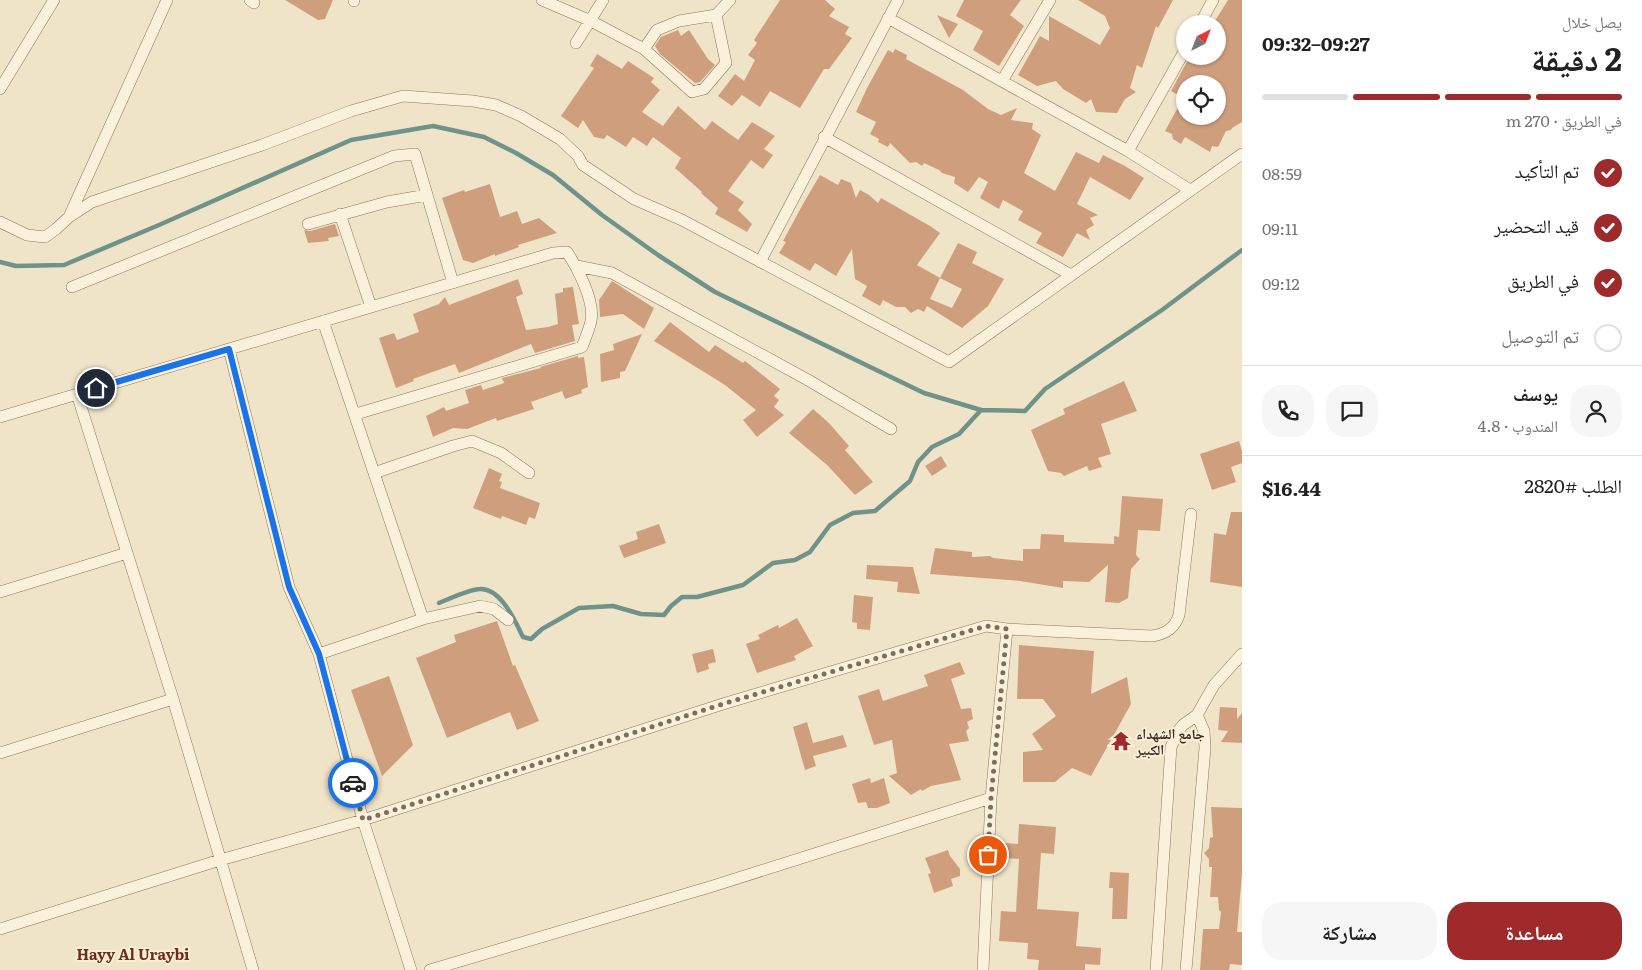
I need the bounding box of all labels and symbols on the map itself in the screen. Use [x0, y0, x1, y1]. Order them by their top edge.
north arrow [1176, 15, 1226, 65]
pin [75, 367, 117, 409]
place label: جامع الشهداء الكبير [1135, 723, 1205, 759]
temple icon: جامع الشهداء الكبير [1110, 730, 1132, 752]
courier [328, 758, 378, 808]
pin [967, 834, 1009, 876]
district label: Hayy Al Uraybi [76, 942, 190, 965]

